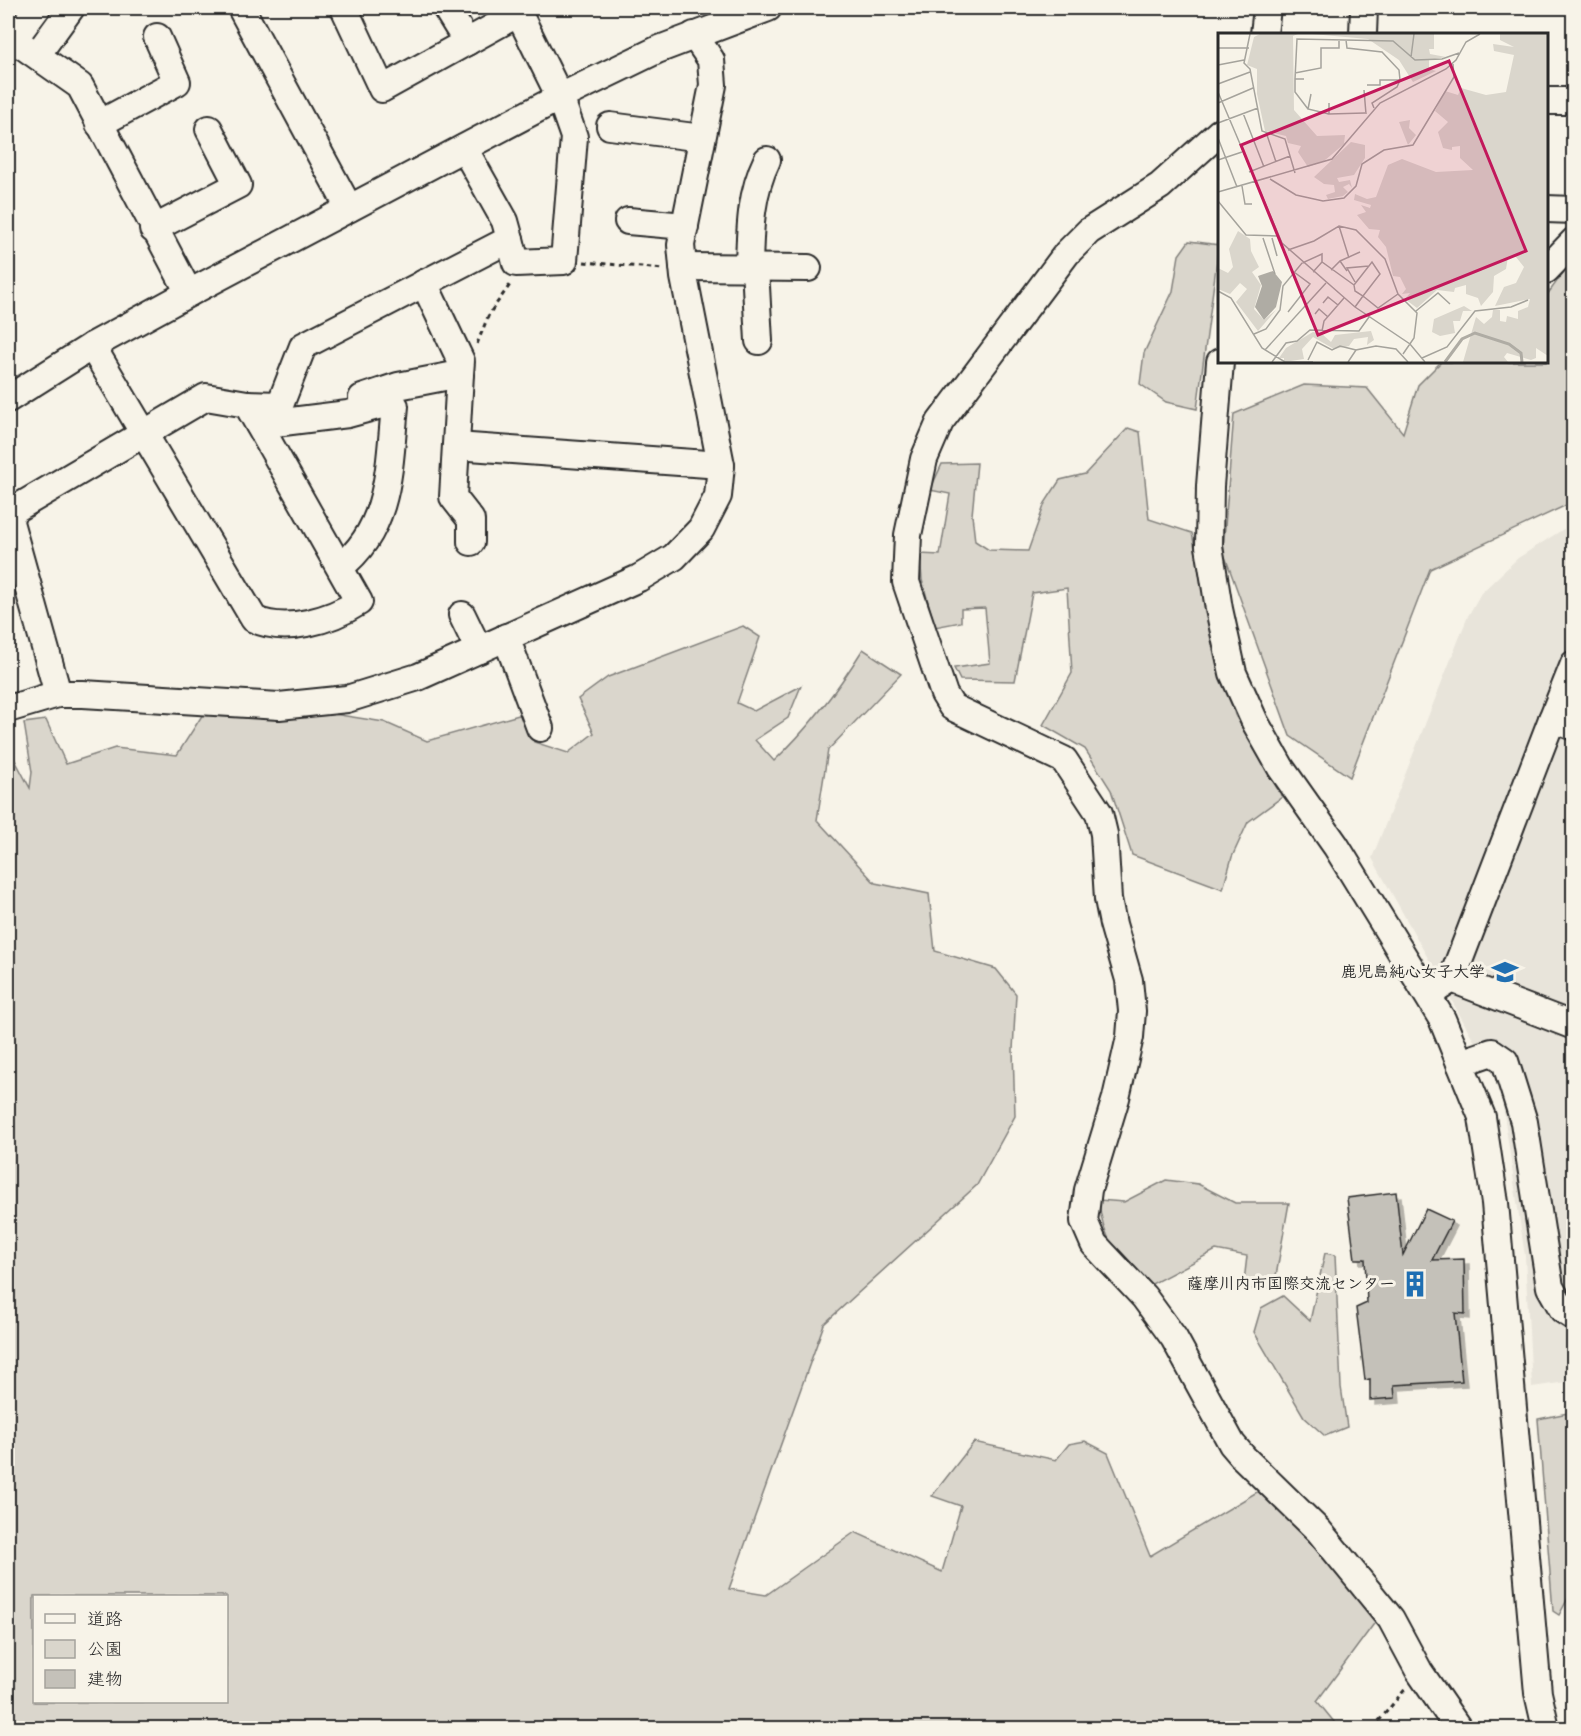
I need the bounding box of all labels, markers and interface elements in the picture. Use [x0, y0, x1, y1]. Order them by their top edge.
inset map [1218, 33, 1548, 363]
school or university icon: 鹿児島純心女子大学 [1490, 957, 1520, 987]
place label: 鹿児島純心女子大学 [1341, 963, 1485, 981]
building icon: 薩摩川内市国際交流センター [1400, 1269, 1430, 1299]
place label: 薩摩川内市国際交流センター [1187, 1275, 1395, 1293]
legend [33, 1595, 228, 1703]
text: 道路 [87, 1609, 123, 1630]
text: 公園 [87, 1639, 123, 1660]
text: 建物 [87, 1669, 123, 1690]

